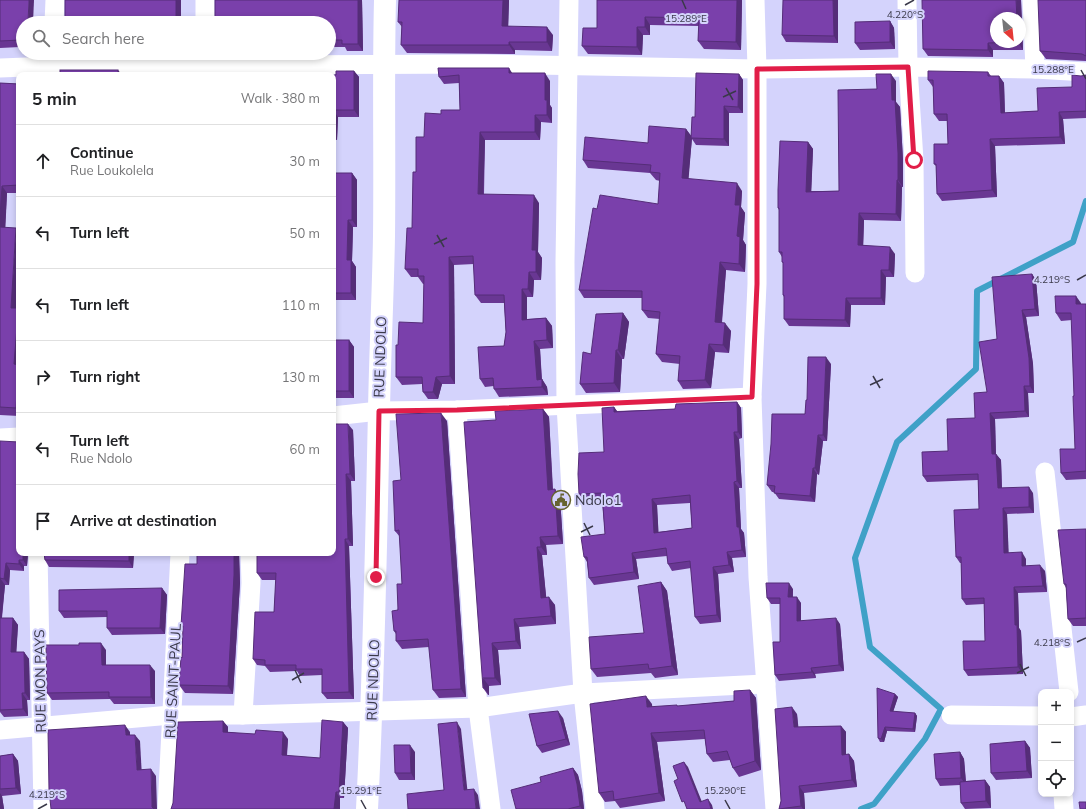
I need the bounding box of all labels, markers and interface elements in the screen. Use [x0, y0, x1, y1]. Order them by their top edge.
text: 4.220°S [887, 8, 923, 21]
text: 15.289°E [665, 12, 707, 25]
north arrow [990, 12, 1026, 48]
search box [16, 16, 336, 60]
icon: search [30, 27, 52, 49]
text: Search here [62, 29, 144, 48]
text: 15.288°E [1032, 63, 1074, 76]
text: 5 min [32, 88, 77, 109]
text: Walk · 380 m [241, 90, 320, 106]
text: Continue [70, 143, 133, 162]
icon: ahead [32, 150, 54, 172]
route start [905, 151, 923, 169]
text: 30 m [290, 153, 320, 169]
text: Rue Loukolela [70, 162, 154, 178]
icon: left [32, 222, 54, 244]
text: Turn left [70, 223, 129, 242]
text: 50 m [290, 225, 320, 241]
text: 4.219°S [1034, 273, 1070, 286]
icon: left [32, 294, 54, 316]
text: Turn left [70, 295, 129, 314]
text: 110 m [282, 297, 320, 313]
street label: RUE NDOLO [370, 316, 390, 398]
icon: right [32, 366, 54, 388]
text: Turn right [70, 367, 140, 386]
text: 130 m [282, 369, 320, 385]
text: Turn left [70, 431, 129, 450]
icon: left [32, 438, 54, 460]
text: 60 m [290, 441, 320, 457]
text: Rue Ndolo [70, 450, 132, 466]
public building icon: Ndolo1 [550, 489, 572, 511]
place label: Ndolo1 [575, 491, 622, 509]
icon: arrive [32, 510, 54, 532]
text: Arrive at destination [70, 511, 217, 530]
route end [367, 568, 385, 586]
street label: RUE SAINT-PAUL [161, 623, 185, 739]
street label: RUE MON PAYS [30, 629, 50, 733]
text: 4.218°S [1034, 636, 1070, 649]
street label: RUE NDOLO [363, 639, 383, 721]
map controls [1038, 689, 1074, 797]
button: + [1038, 689, 1074, 725]
button: − [1038, 725, 1074, 761]
button: locate [1038, 761, 1074, 797]
text: 15.291°E [340, 784, 382, 797]
text: 15.290°E [704, 784, 746, 797]
text: 4.219°S [29, 788, 65, 801]

